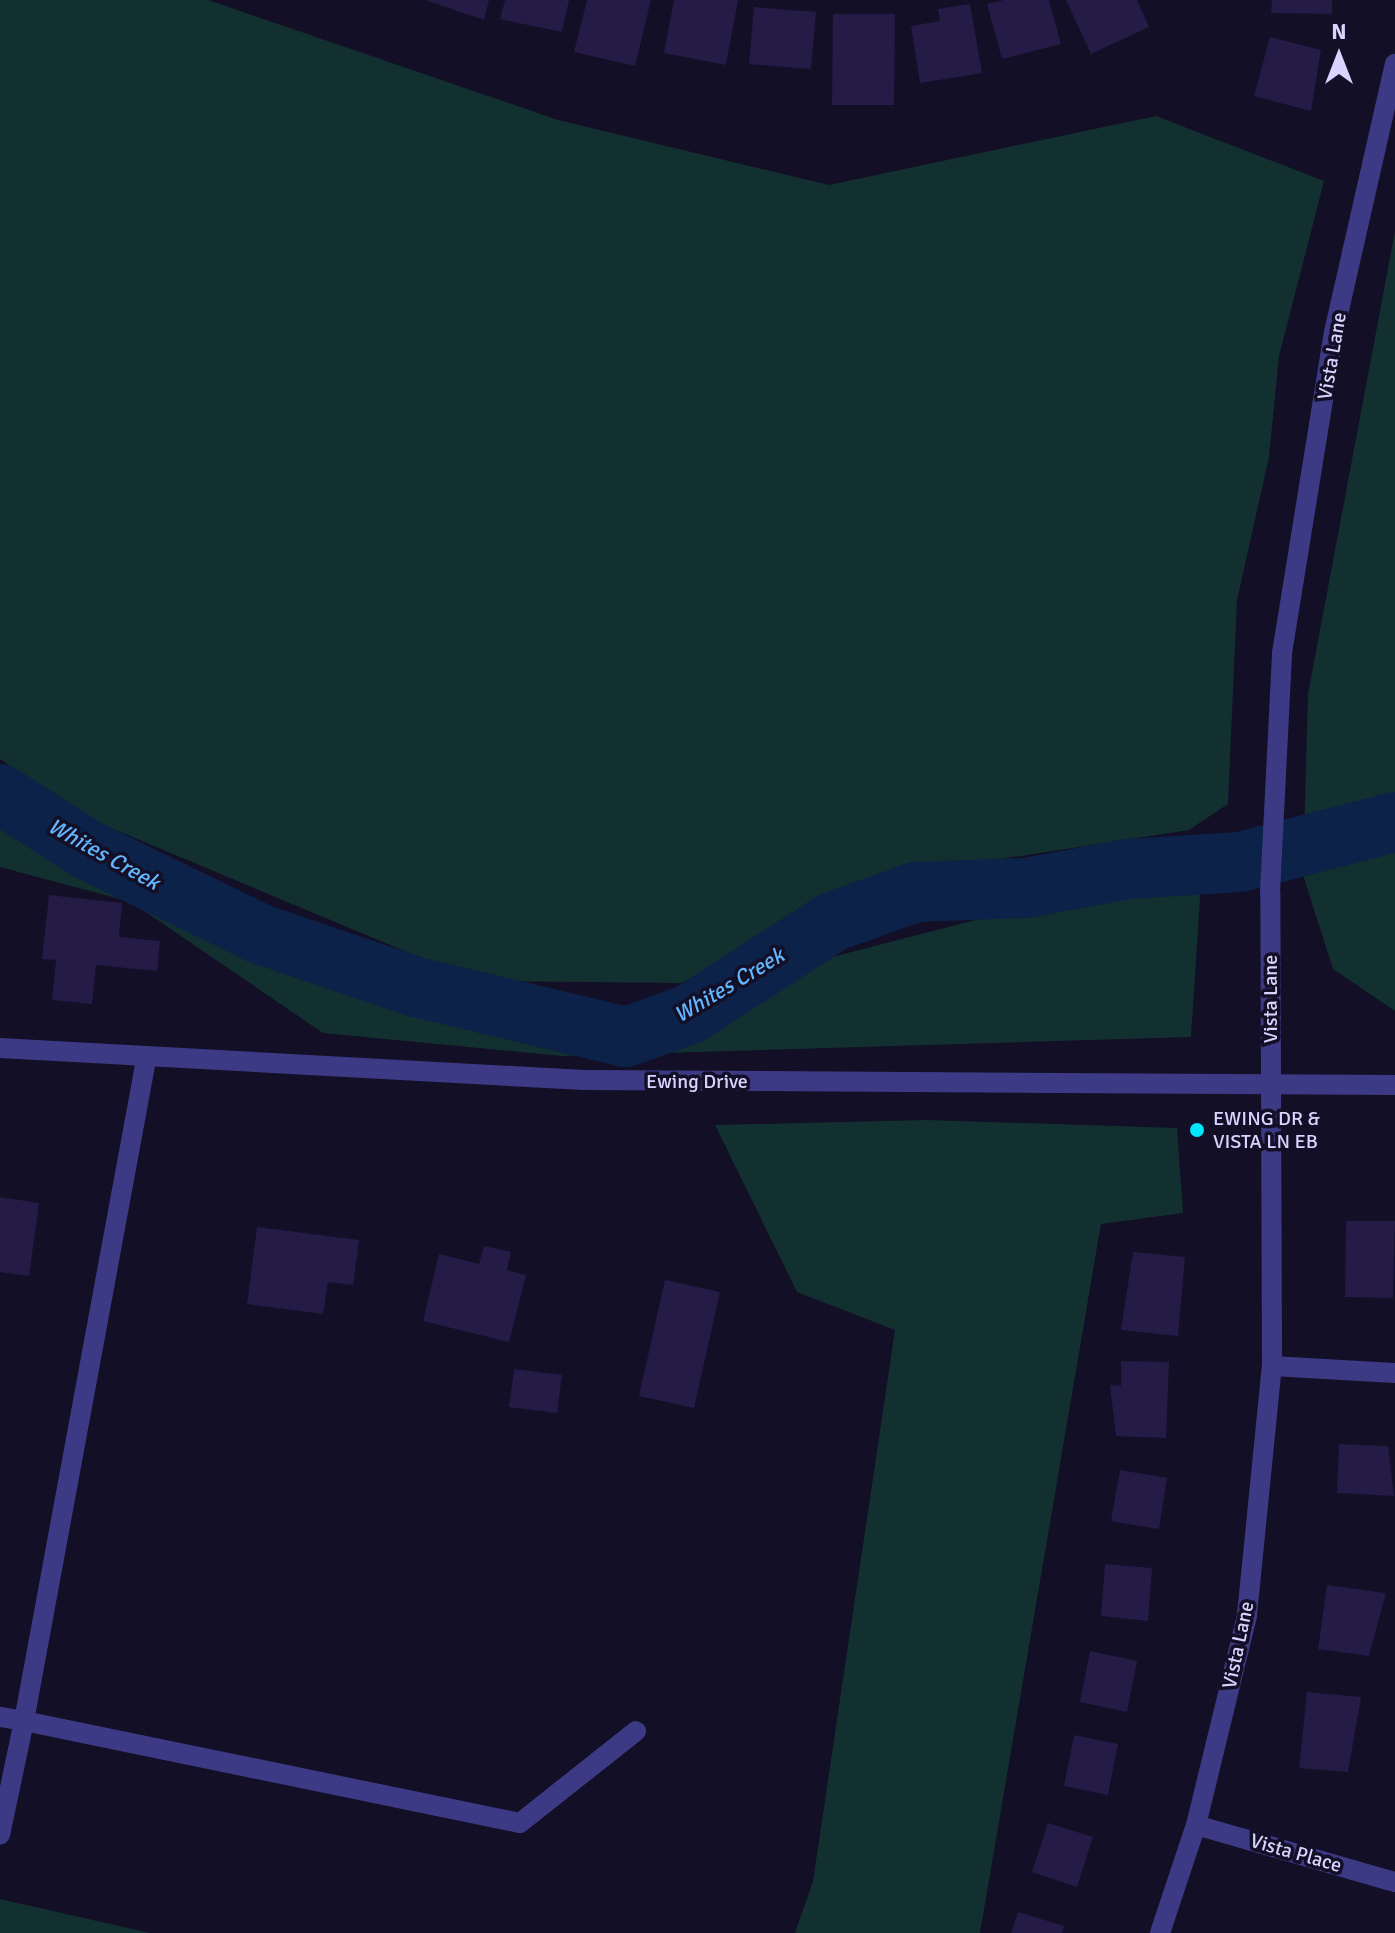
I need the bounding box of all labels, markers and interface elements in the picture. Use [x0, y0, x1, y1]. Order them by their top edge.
north arrow [1299, 16, 1379, 96]
text: N [1331, 18, 1347, 45]
street label: Vista Lane [1312, 310, 1352, 402]
water label: Whites Creek [44, 813, 164, 895]
water label: Whites Creek [669, 942, 789, 1028]
street label: Vista Lane [1258, 955, 1282, 1043]
street label: Ewing Drive [646, 1069, 748, 1093]
place label: EWING DR & VISTA LN EB [1213, 1106, 1320, 1153]
marker: EWING DR & VISTA LN EB [1188, 1121, 1206, 1139]
street label: Vista Lane [1217, 1599, 1259, 1691]
street label: Vista Place [1248, 1829, 1344, 1877]

